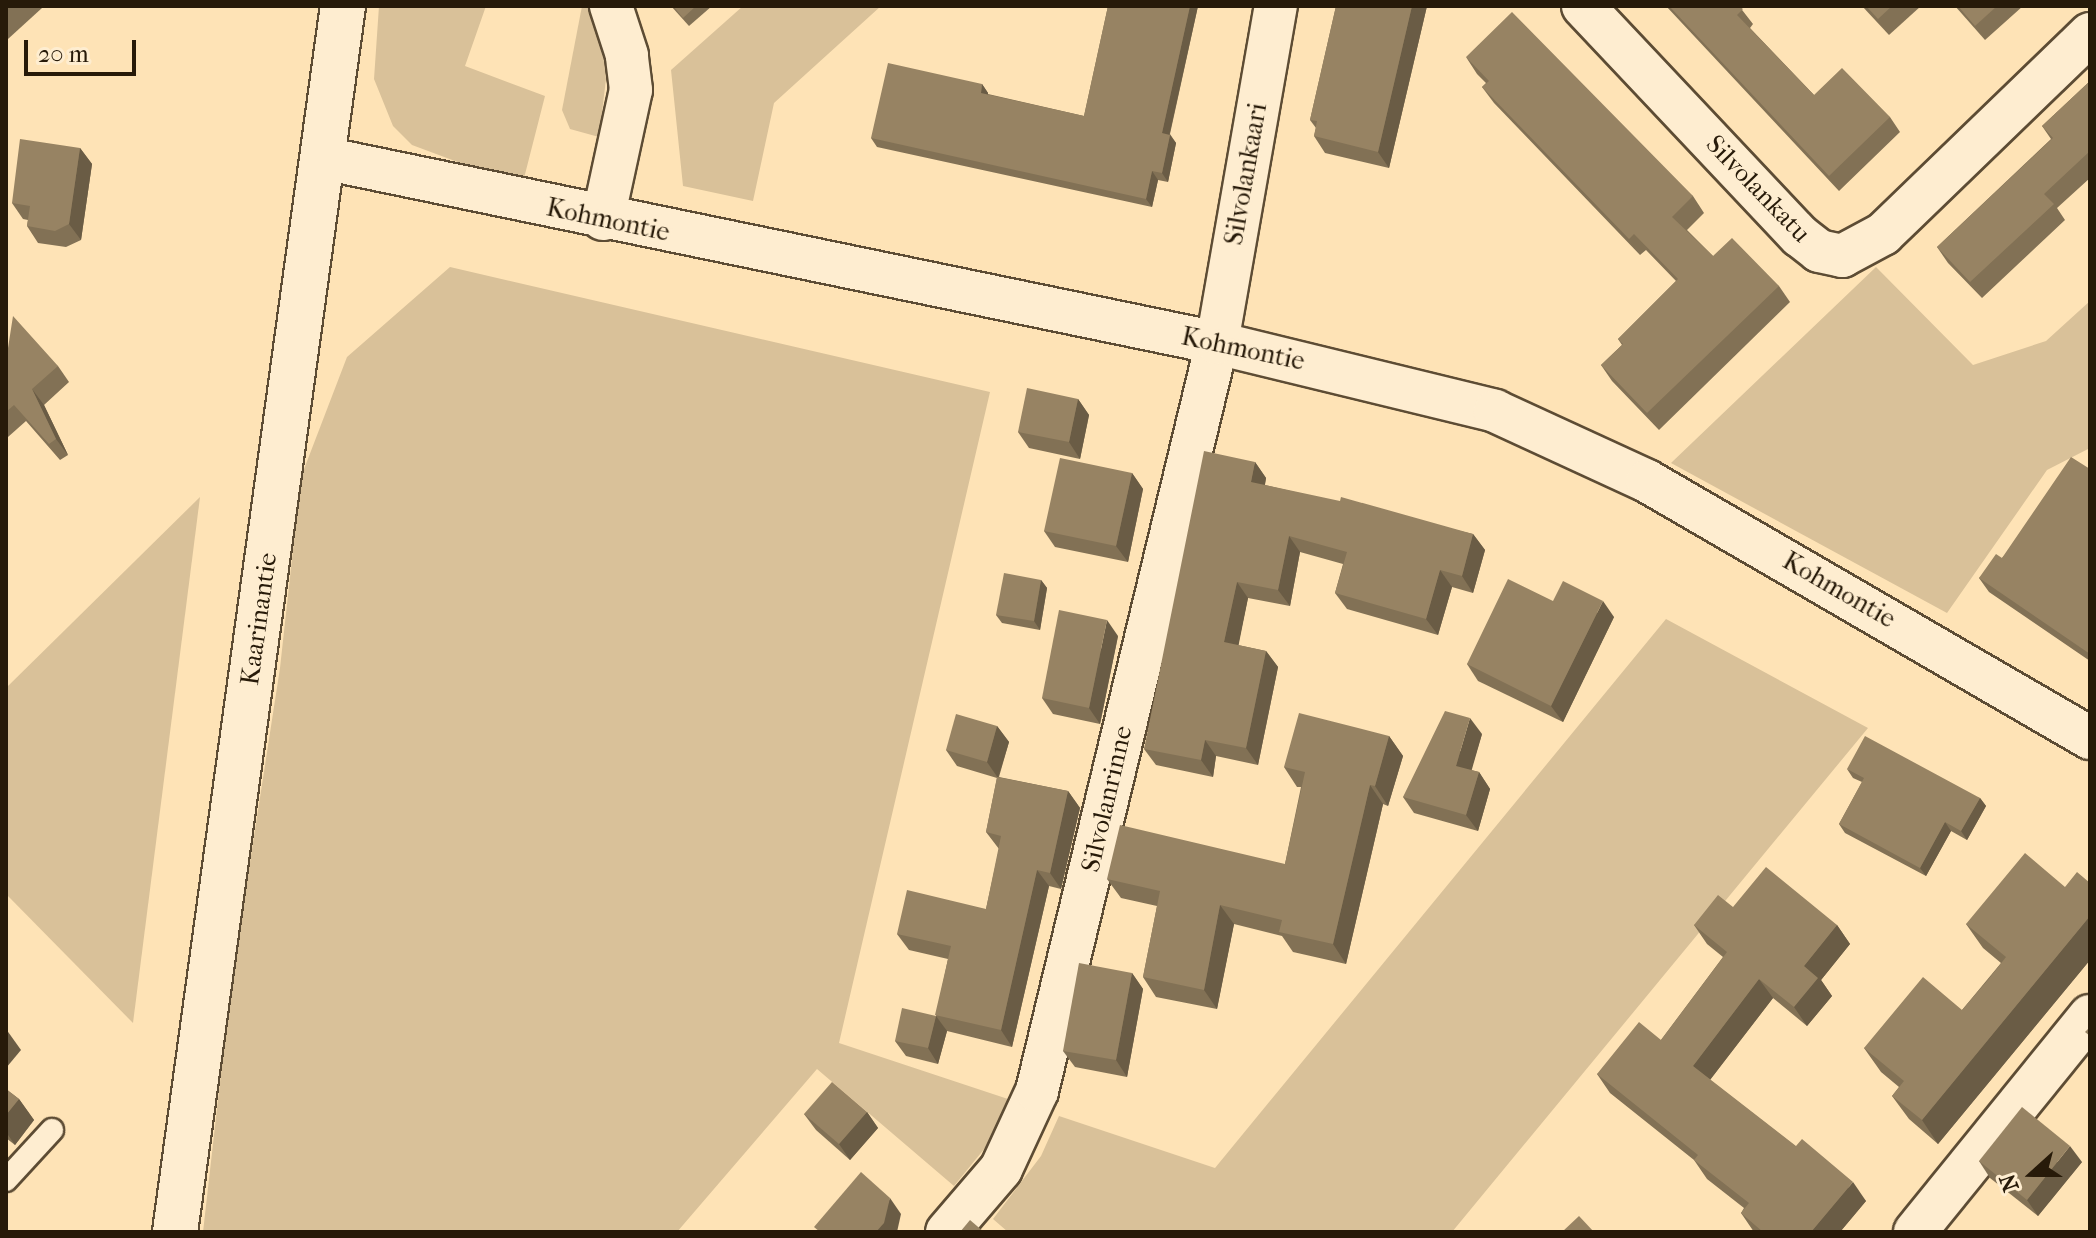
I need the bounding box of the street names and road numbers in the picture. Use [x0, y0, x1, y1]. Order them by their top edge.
street label: Silvolankaari [1218, 101, 1274, 247]
street label: Silvolankatu [1699, 129, 1817, 249]
street label: Kohmontie [544, 192, 672, 248]
street label: Kohmontie [1179, 321, 1307, 377]
street label: Kohmontie [1777, 545, 1901, 635]
street label: Kaarinantie [234, 551, 284, 687]
street label: Silvolanrinne [1075, 723, 1139, 875]

